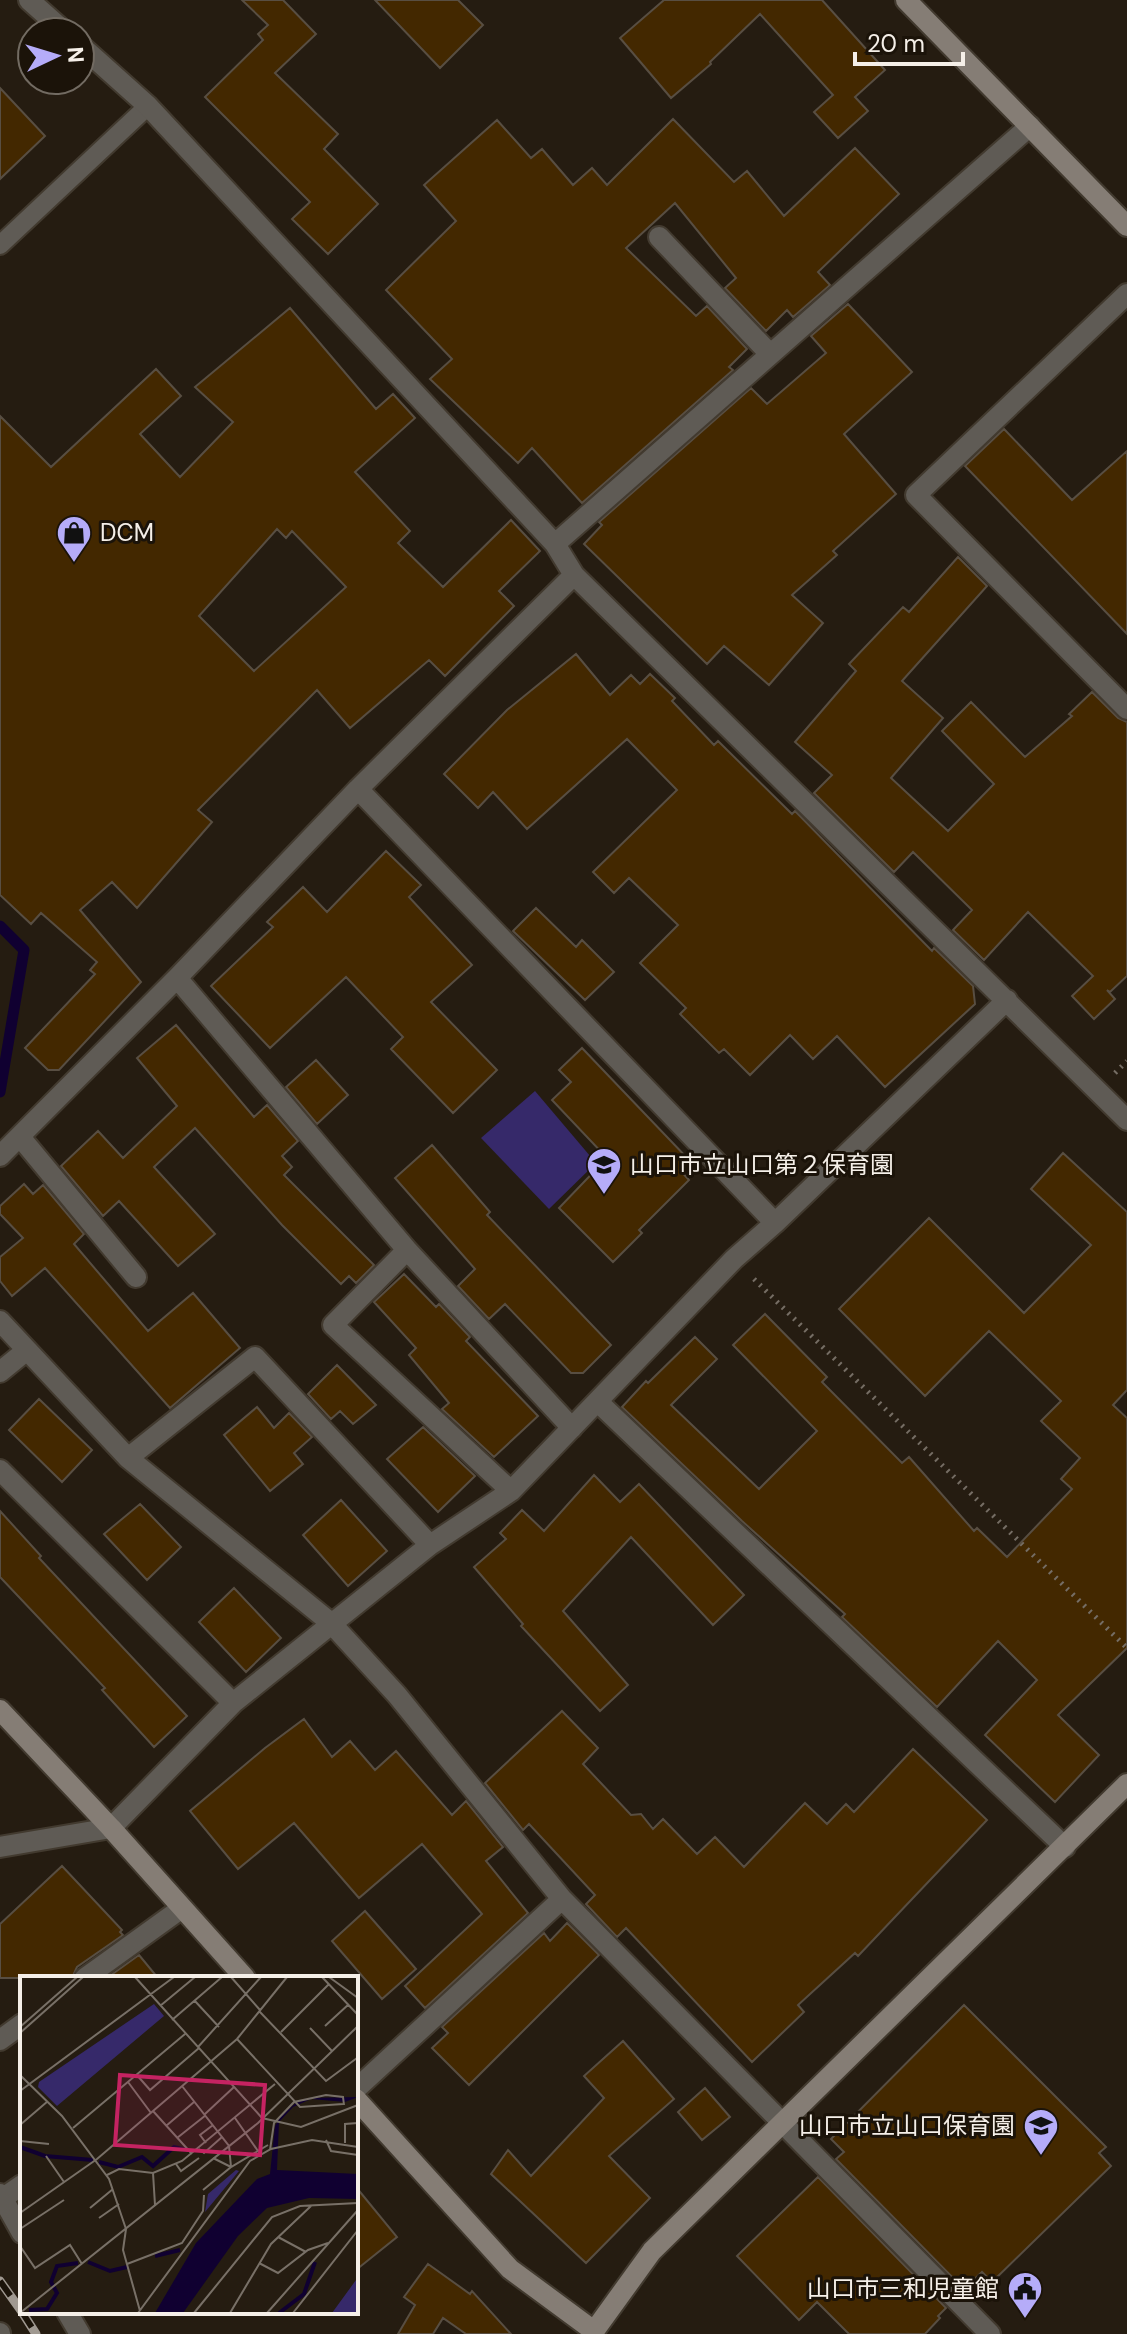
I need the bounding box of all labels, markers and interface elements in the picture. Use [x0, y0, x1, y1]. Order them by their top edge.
north arrow [16, 16, 96, 96]
scale bar [855, 16, 963, 66]
text: 20 m [867, 28, 925, 59]
text: N [60, 46, 90, 64]
shop icon: DCM [55, 514, 93, 564]
place label: DCM [100, 517, 154, 548]
school or university icon: 山口市立山口第２保育園 [585, 1146, 623, 1196]
place label: 山口市立山口第２保育園 [630, 1149, 894, 1180]
inset map [20, 1976, 358, 2314]
school or university icon: 山口市立山口保育園 [1022, 2107, 1060, 2157]
place label: 山口市立山口保育園 [799, 2110, 1015, 2141]
public building icon: 山口市三和児童館 [1006, 2270, 1044, 2320]
place label: 山口市三和児童館 [807, 2273, 999, 2304]

